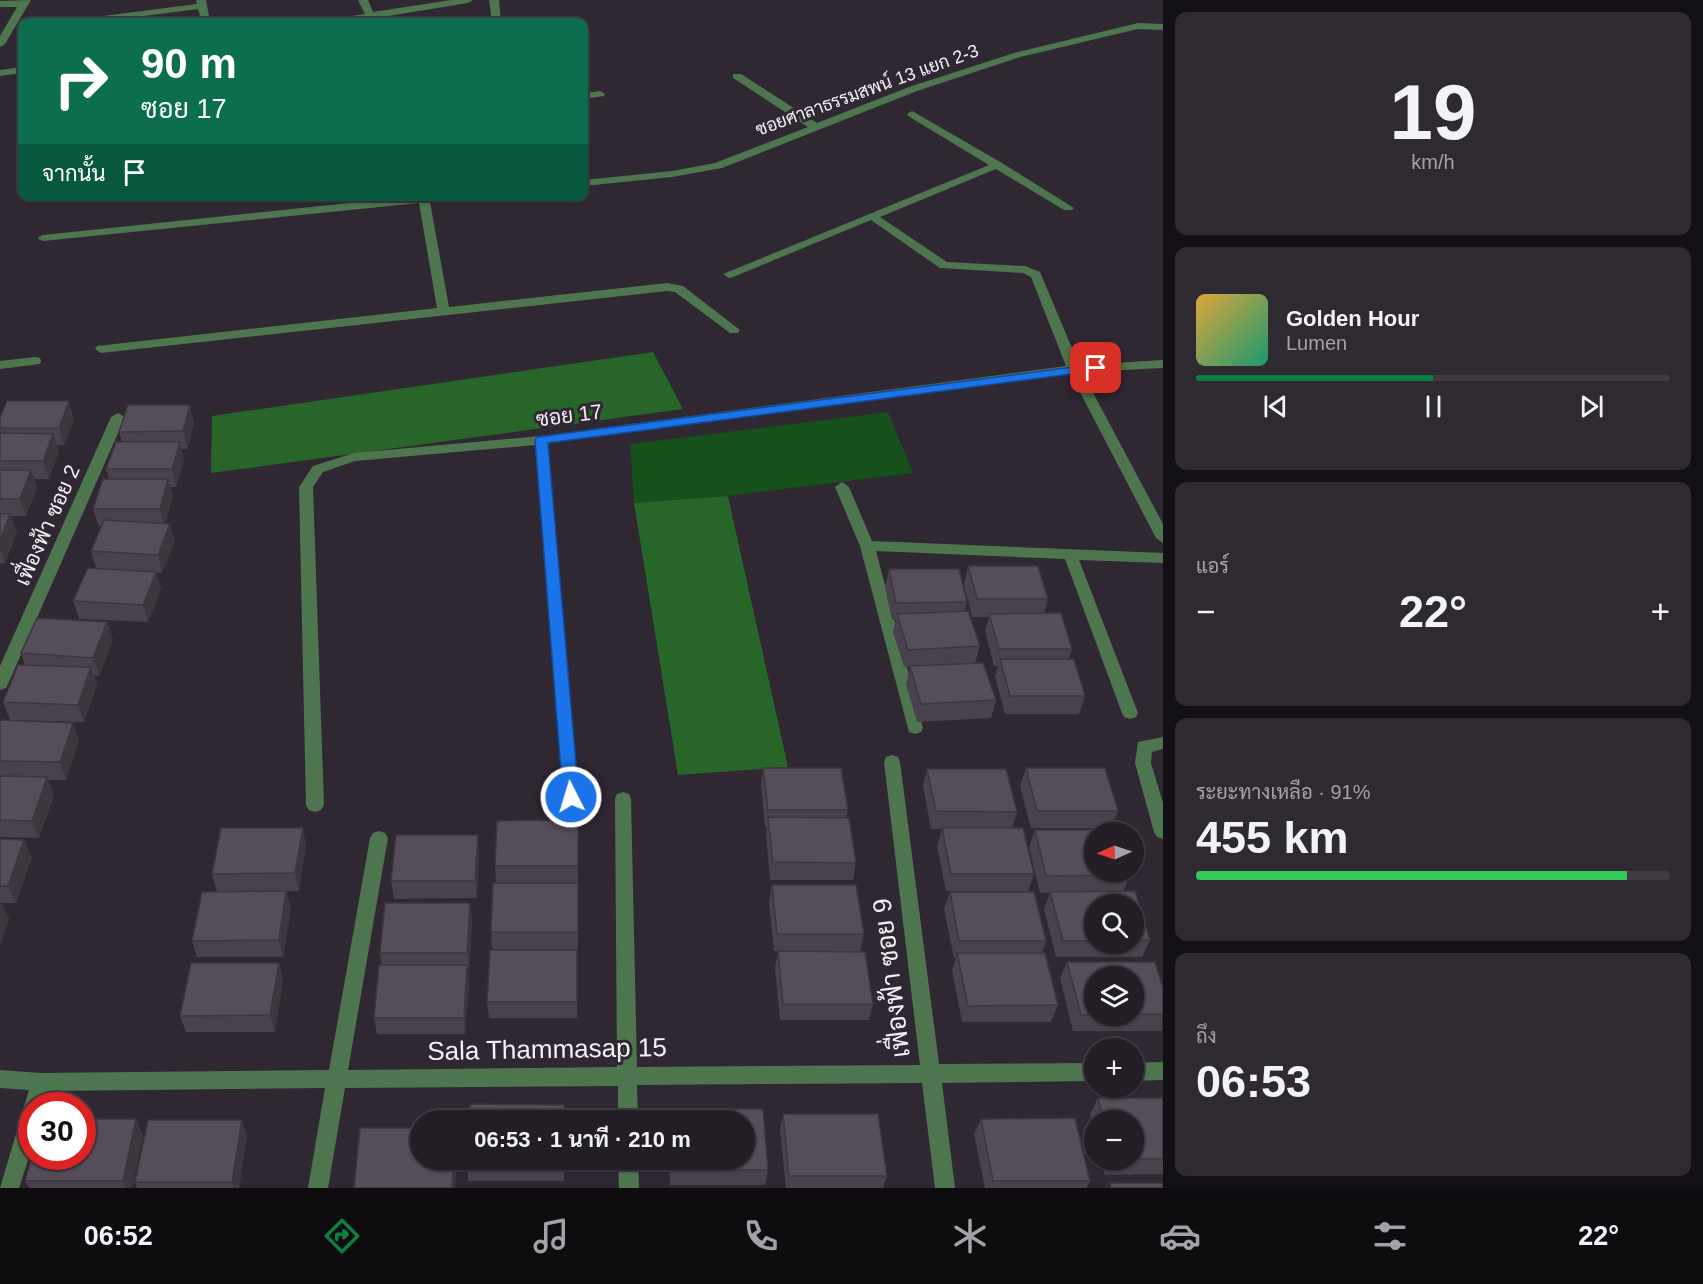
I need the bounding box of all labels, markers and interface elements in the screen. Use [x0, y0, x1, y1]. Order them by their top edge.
street label: ซอยศาลาธรรมสพน์ 13 แยก 2-3 [752, 37, 981, 140]
text: 90 m [141, 40, 237, 87]
icon: right [42, 42, 120, 120]
text: 19 [1390, 68, 1476, 156]
text: ซอย 17 [141, 94, 226, 124]
text: km/h [1411, 151, 1455, 173]
icon: arrive [118, 156, 151, 189]
text: จากนั้น [42, 161, 106, 186]
text: Golden Hour [1286, 306, 1419, 331]
text: Lumen [1286, 332, 1347, 354]
pin [1070, 342, 1121, 393]
icon: arrive [1079, 351, 1112, 384]
icon: previous [1259, 390, 1292, 423]
icon: pause [1417, 390, 1450, 423]
icon: next [1575, 390, 1608, 423]
street label: ซอย 17 [535, 400, 603, 430]
street label: เฟื่องฟ้า ซอย 2 [3, 458, 84, 589]
text: แอร์ [1196, 555, 1229, 577]
text: 22° [1399, 586, 1467, 637]
text: − [1196, 593, 1215, 630]
text: + [1651, 593, 1670, 630]
position arrow [539, 765, 603, 829]
text: ระยะทางเหลือ · 91% [1196, 781, 1370, 803]
text: 455 km [1196, 812, 1349, 863]
north arrow [1084, 822, 1144, 882]
map controls [1084, 822, 1144, 1170]
button: search [1084, 894, 1144, 954]
street label: เฟื่องฟ้า ซอย 9 [859, 897, 916, 1060]
button: layers [1084, 966, 1144, 1026]
text: ถึง [1196, 1025, 1217, 1047]
street label: Sala Thammasap 15 [427, 1032, 667, 1066]
button: + [1084, 1038, 1144, 1098]
text: 06:53 [1196, 1056, 1311, 1107]
speed limit sign: 30 [18, 1092, 96, 1170]
button: − [1084, 1110, 1144, 1170]
text: 06:53 · 1 นาที · 210 m [474, 1127, 691, 1152]
icon: directions [321, 1215, 363, 1257]
icon: music [530, 1215, 572, 1257]
icon: phone [740, 1215, 782, 1257]
icon: climate [949, 1215, 991, 1257]
icon: car [1159, 1215, 1201, 1257]
icon: filters [1369, 1215, 1411, 1257]
text: 06:52 [84, 1221, 153, 1251]
text: 22° [1578, 1221, 1619, 1251]

